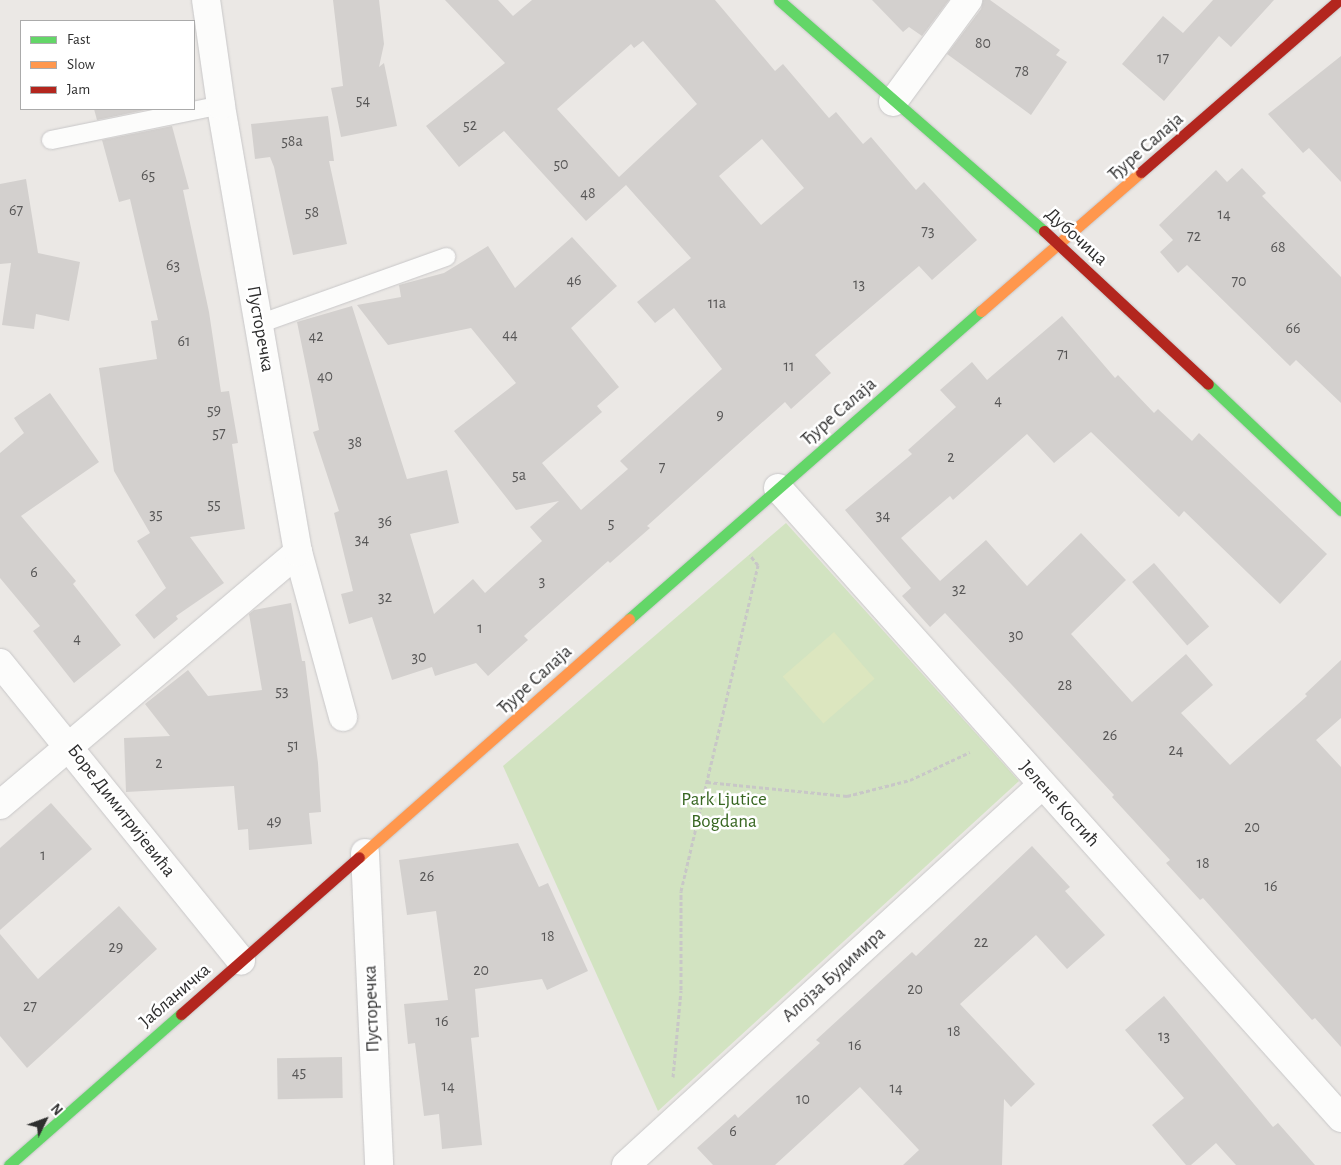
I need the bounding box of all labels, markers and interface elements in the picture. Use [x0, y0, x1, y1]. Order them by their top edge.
legend [20, 20, 195, 110]
text: Fast [67, 32, 90, 47]
house number: 80 [975, 33, 991, 53]
house number: 17 [1157, 48, 1169, 68]
text: Slow [67, 57, 95, 72]
house number: 78 [1015, 61, 1029, 81]
text: Jam [67, 82, 90, 97]
house number: 54 [356, 90, 370, 110]
street label: Ђуре Салаја [1104, 108, 1188, 186]
house number: 52 [463, 115, 477, 135]
house number: 58a [281, 131, 303, 151]
house number: 50 [553, 154, 569, 174]
house number: 65 [141, 165, 155, 185]
house number: 48 [580, 183, 596, 203]
house number: 67 [9, 200, 23, 220]
house number: 58 [305, 202, 319, 222]
street label: Дубочица [1040, 203, 1112, 271]
house number: 14 [1217, 204, 1231, 224]
house number: 73 [921, 221, 935, 241]
house number: 72 [1187, 226, 1201, 246]
house number: 68 [1270, 237, 1286, 257]
house number: 63 [166, 255, 180, 275]
house number: 46 [566, 270, 582, 290]
house number: 70 [1231, 271, 1247, 291]
house number: 13 [853, 274, 865, 294]
street label: Пусторечка [241, 284, 279, 374]
house number: 11a [708, 293, 726, 313]
house number: 66 [1285, 318, 1301, 338]
house number: 44 [502, 324, 518, 344]
house number: 42 [309, 326, 323, 346]
house number: 61 [177, 331, 191, 351]
house number: 71 [1057, 344, 1069, 364]
house number: 11 [783, 356, 795, 376]
house number: 40 [317, 366, 333, 386]
street label: Ђуре Салаја [797, 373, 881, 451]
house number: 4 [994, 390, 1002, 410]
house number: 59 [207, 400, 221, 420]
house number: 9 [716, 405, 724, 425]
house number: 57 [212, 423, 226, 443]
house number: 38 [348, 432, 362, 452]
house number: 2 [947, 447, 955, 467]
house number: 7 [659, 457, 665, 477]
house number: 5a [512, 465, 526, 485]
house number: 55 [207, 494, 221, 514]
house number: 35 [149, 504, 163, 524]
house number: 34 [876, 505, 890, 525]
house number: 36 [378, 511, 392, 531]
house number: 5 [608, 513, 614, 533]
house number: 34 [355, 529, 369, 549]
house number: 6 [30, 562, 38, 582]
house number: 3 [539, 571, 545, 591]
house number: 32 [952, 579, 966, 599]
house number: 32 [378, 587, 392, 607]
house number: 1 [477, 618, 483, 638]
house number: 30 [1008, 625, 1024, 645]
house number: 4 [73, 628, 81, 648]
street label: Ђуре Салаја [493, 640, 577, 720]
house number: 30 [411, 647, 427, 667]
house number: 28 [1058, 675, 1072, 695]
house number: 53 [275, 681, 289, 701]
house number: 26 [1103, 725, 1117, 745]
house number: 51 [287, 735, 299, 755]
street label: Боре Димитријевића [62, 740, 180, 882]
house number: 24 [1169, 740, 1183, 760]
house number: 2 [155, 753, 163, 773]
street label: Јелене Костић [1014, 756, 1104, 852]
park label: Park Ljutice Bogdana [681, 789, 767, 833]
house number: 49 [266, 811, 282, 831]
house number: 20 [1244, 817, 1260, 837]
house number: 1 [40, 845, 46, 865]
house number: 18 [1196, 853, 1210, 873]
house number: 26 [420, 866, 434, 886]
house number: 16 [1264, 876, 1278, 896]
street label: Алојза Будимира [777, 922, 891, 1028]
house number: 18 [541, 926, 555, 946]
house number: 22 [974, 932, 988, 952]
house number: 29 [109, 937, 123, 957]
street label: Јабланичка [135, 959, 215, 1033]
house number: 20 [473, 960, 489, 980]
street label: Пусторечка [359, 965, 385, 1053]
house number: 20 [907, 979, 923, 999]
house number: 27 [23, 996, 37, 1016]
house number: 16 [435, 1011, 449, 1031]
house number: 18 [947, 1021, 961, 1041]
house number: 13 [1158, 1026, 1170, 1046]
house number: 16 [848, 1035, 862, 1055]
house number: 45 [292, 1062, 306, 1082]
house number: 14 [441, 1076, 455, 1096]
house number: 14 [889, 1078, 903, 1098]
house number: 10 [796, 1089, 810, 1109]
north arrow [20, 1095, 70, 1145]
text: N [48, 1102, 65, 1118]
house number: 6 [729, 1121, 737, 1141]

